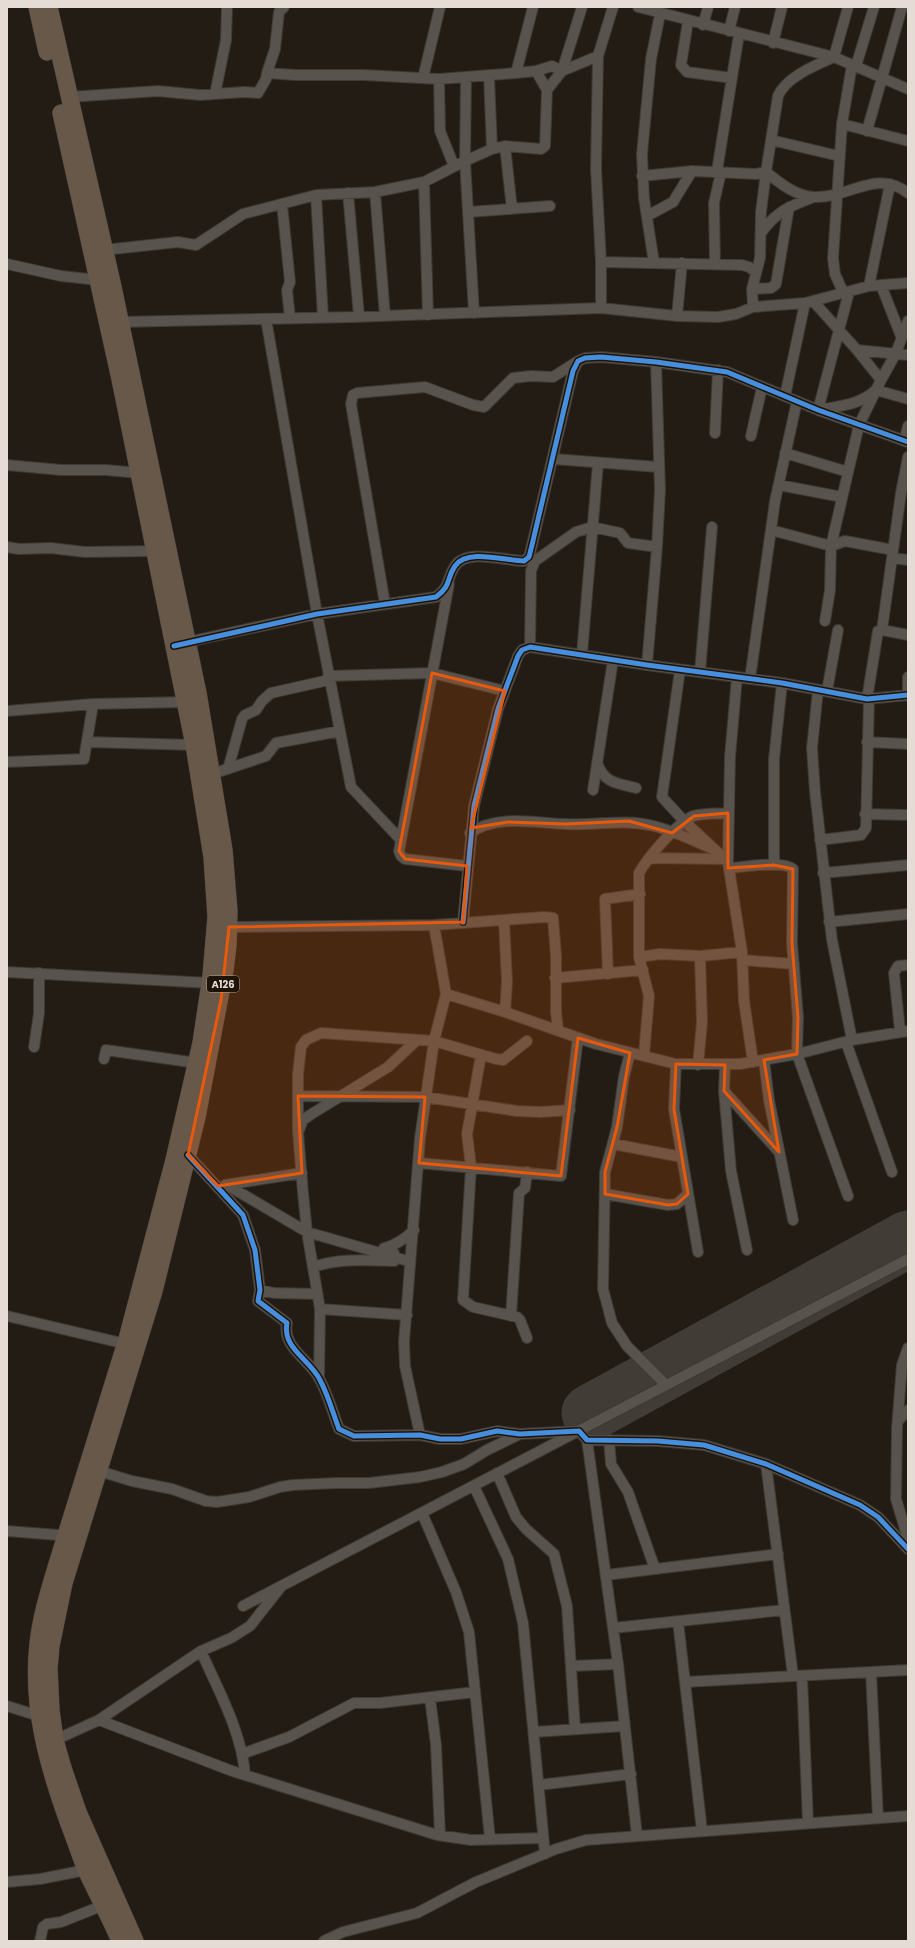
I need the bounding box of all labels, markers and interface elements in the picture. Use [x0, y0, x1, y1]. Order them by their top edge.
road number: A126 [207, 976, 239, 992]

